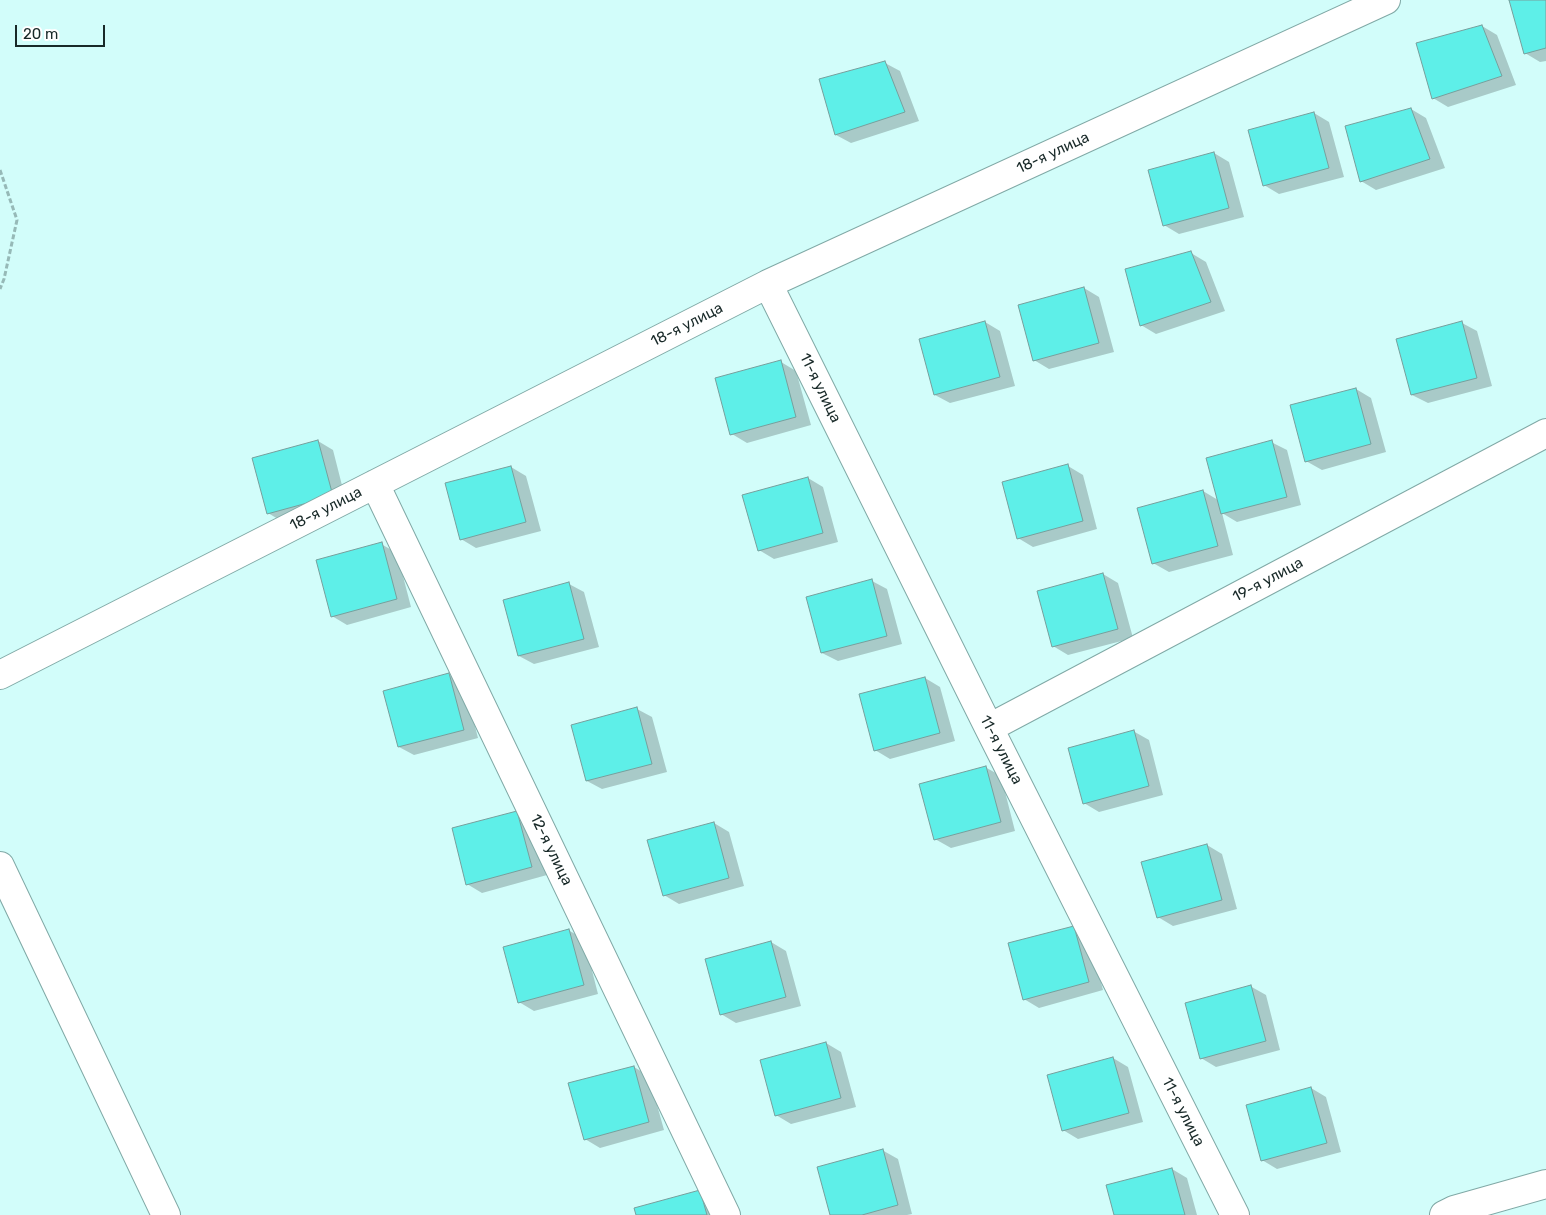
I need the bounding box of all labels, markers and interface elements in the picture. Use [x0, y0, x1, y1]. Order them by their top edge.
scale bar [18, 15, 108, 47]
text: 20 m [23, 25, 58, 43]
street label: 18-я улица [1014, 128, 1092, 178]
street label: 18-я улица [648, 299, 726, 351]
street label: 11-я улица [795, 350, 845, 426]
street label: 18-я улица [287, 483, 365, 535]
street label: 19-я улица [1230, 554, 1306, 606]
street label: 11-я улица [976, 712, 1026, 788]
street label: 12-я улица [526, 811, 576, 889]
street label: 11-я улица [1158, 1074, 1208, 1150]

